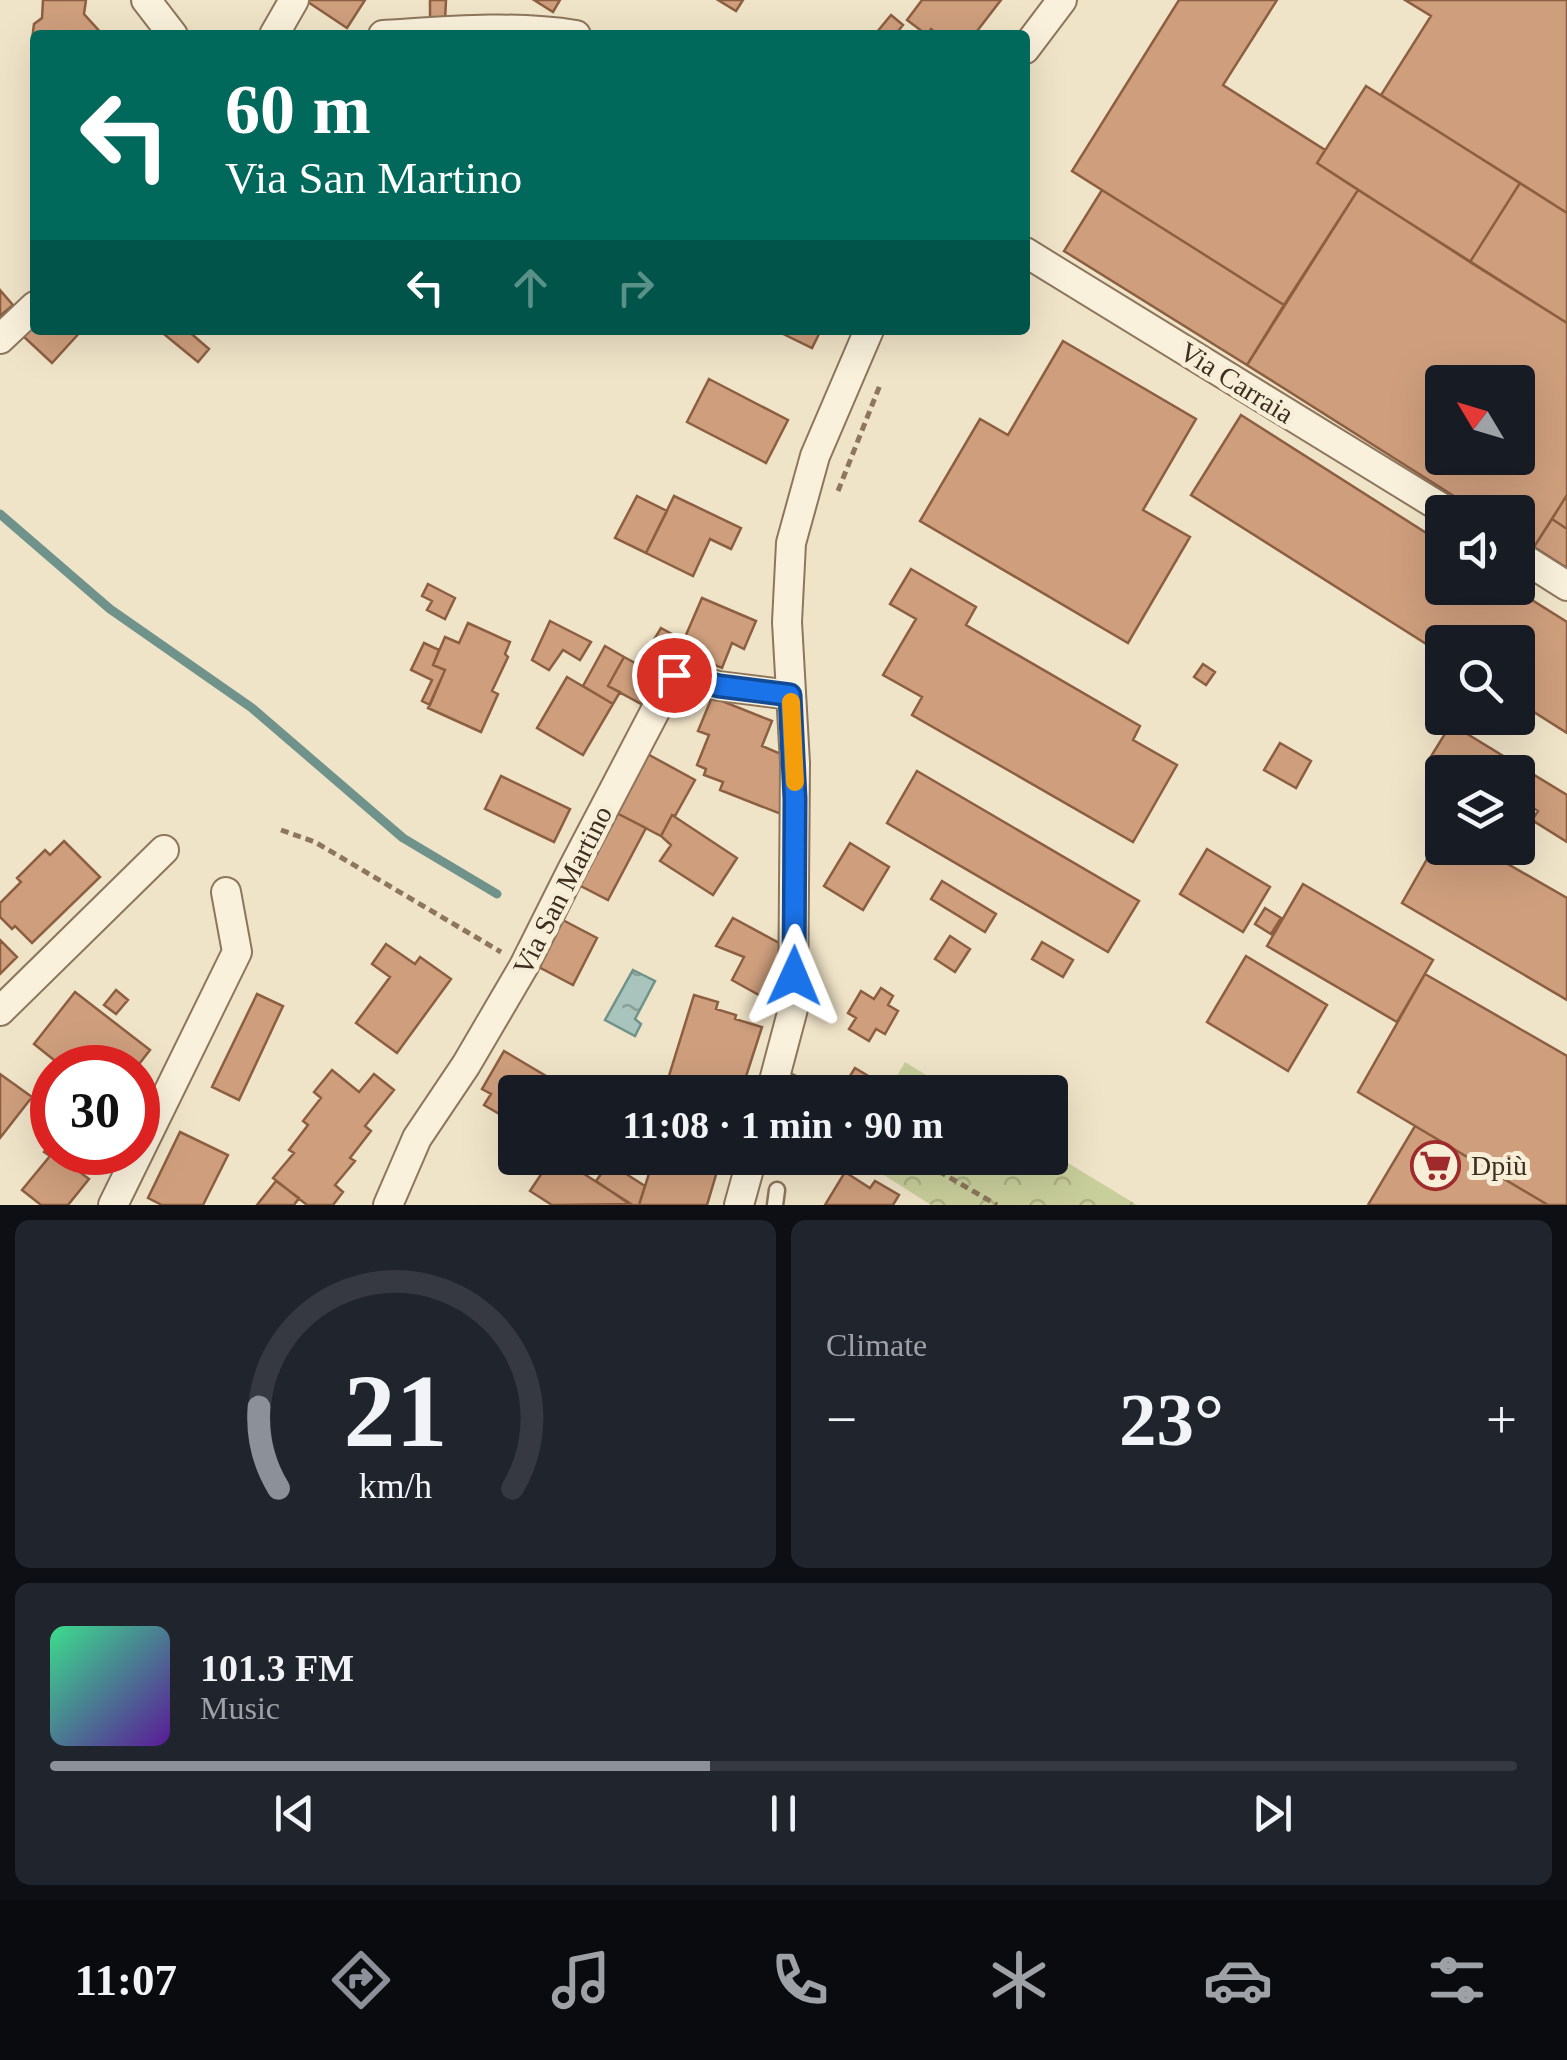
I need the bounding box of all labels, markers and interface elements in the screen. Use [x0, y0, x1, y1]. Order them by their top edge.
icon: left [60, 70, 190, 200]
text: 60 m [225, 71, 371, 148]
text: Via San Martino [225, 153, 522, 203]
icon: left [398, 260, 453, 315]
icon: ahead [503, 260, 558, 315]
icon: right [608, 260, 663, 315]
street label: Via Carraia [1174, 335, 1300, 430]
north arrow [1425, 365, 1535, 475]
map controls [1425, 365, 1535, 865]
button: sound [1425, 495, 1535, 605]
button: search [1425, 625, 1535, 735]
pin [632, 633, 717, 718]
icon: arrive [647, 648, 702, 703]
button: layers [1425, 755, 1535, 865]
street label: Via San Martino [507, 801, 618, 980]
position arrow [742, 924, 846, 1028]
speed limit sign: 30 [30, 1045, 160, 1175]
text: 11:08 · 1 min · 90 m [623, 1104, 943, 1146]
supermarket icon: Dpiù [1410, 1139, 1462, 1191]
place label: Dpiù [1471, 1150, 1527, 1181]
text: Climate [826, 1327, 927, 1363]
text: 21 [344, 1353, 448, 1468]
text: 23° [1119, 1378, 1224, 1461]
text: − [826, 1389, 857, 1450]
text: + [1486, 1389, 1517, 1450]
text: km/h [359, 1466, 432, 1506]
text: 101.3 FM [200, 1647, 354, 1689]
text: Music [200, 1690, 280, 1726]
icon: previous [267, 1786, 322, 1841]
icon: pause [756, 1786, 811, 1841]
icon: next [1245, 1786, 1300, 1841]
icon: directions [326, 1945, 396, 2015]
icon: music [546, 1945, 616, 2015]
icon: phone [765, 1945, 835, 2015]
icon: climate [984, 1945, 1054, 2015]
icon: car [1203, 1945, 1273, 2015]
icon: filters [1422, 1945, 1492, 2015]
text: 11:07 [75, 1955, 177, 2005]

